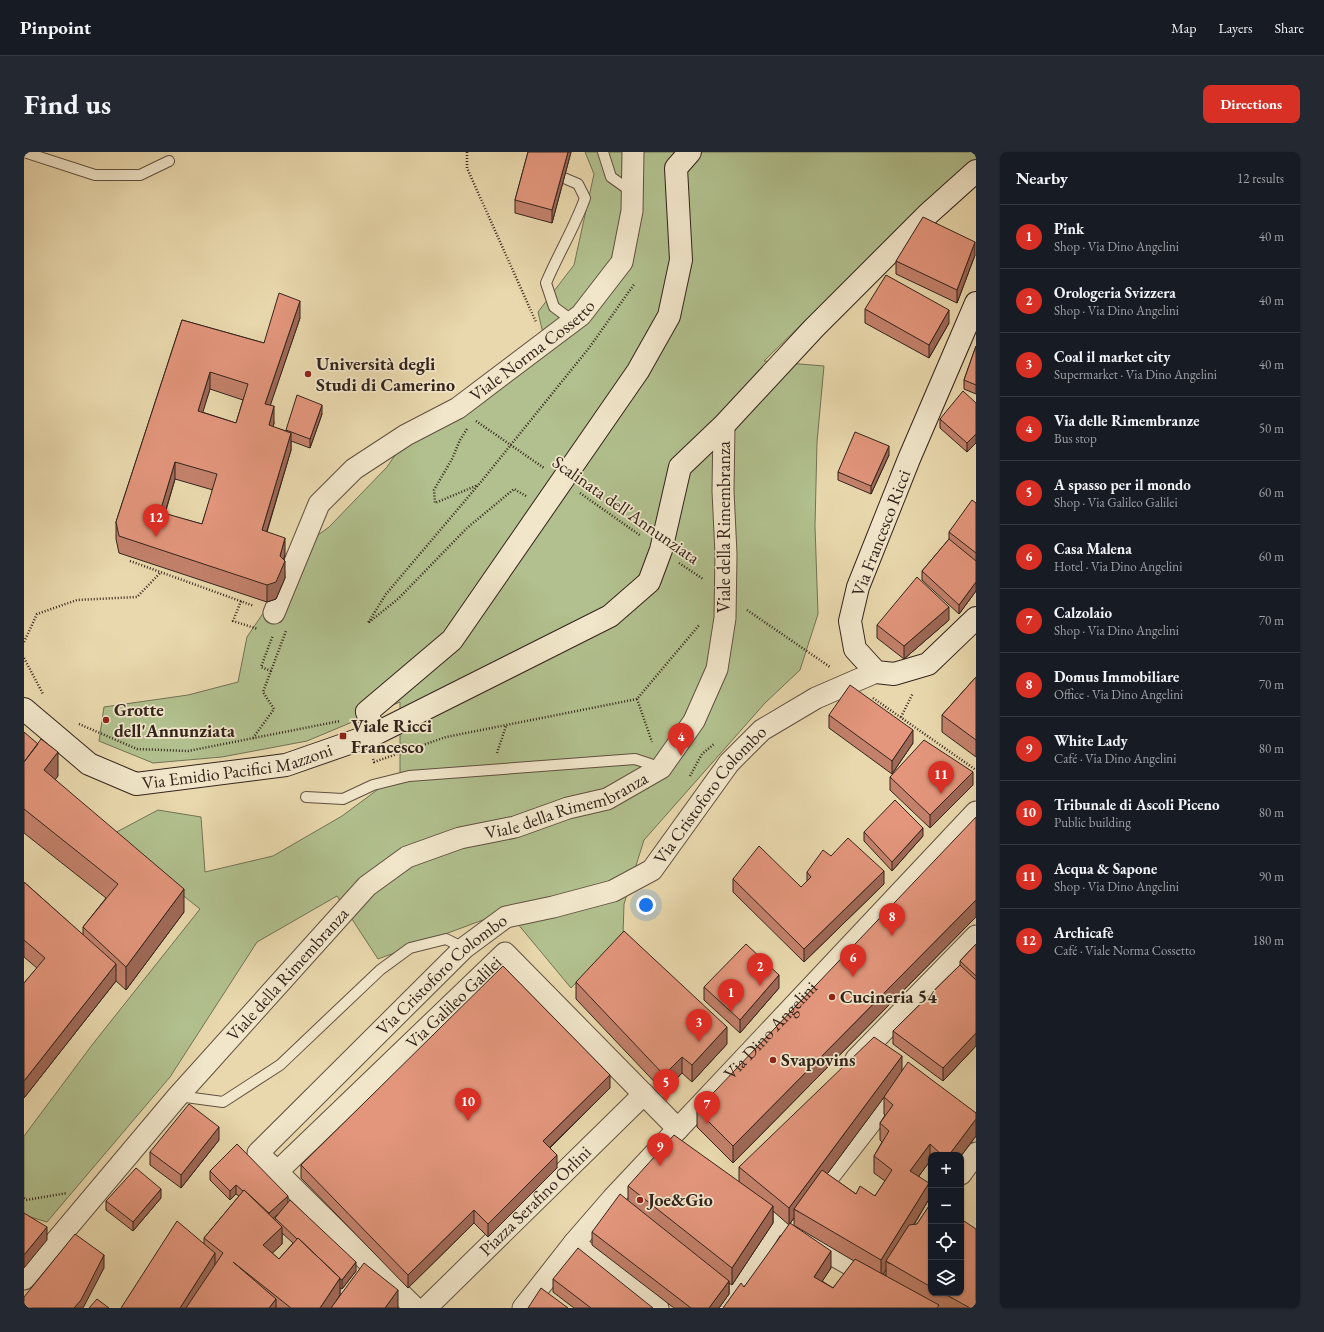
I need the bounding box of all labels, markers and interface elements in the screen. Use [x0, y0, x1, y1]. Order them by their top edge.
text: Pinpoint [20, 15, 91, 40]
text: Map [1171, 19, 1196, 37]
text: Layers [1218, 19, 1253, 37]
text: Share [1275, 19, 1304, 37]
button: Directions [1203, 85, 1300, 123]
text: Find us [24, 86, 111, 122]
text: Nearby [1016, 167, 1068, 189]
text: 12 results [1237, 170, 1284, 187]
text: Pink [1054, 219, 1084, 238]
text: 1 [1026, 228, 1032, 245]
text: 40 m [1259, 228, 1284, 245]
text: Shop · Via Dino Angelini [1054, 238, 1179, 255]
text: Orologeria Svizzera [1054, 283, 1176, 302]
text: 2 [1026, 292, 1032, 309]
text: 40 m [1259, 292, 1284, 309]
street label: Viale Norma Cossetto [465, 295, 600, 406]
text: Shop · Via Dino Angelini [1054, 302, 1179, 319]
text: Coal il market city [1054, 347, 1170, 366]
place label: Università degli Studi di Camerino [316, 352, 455, 396]
text: 3 [1026, 356, 1032, 373]
text: 40 m [1259, 356, 1284, 373]
text: Supermarket · Via Dino Angelini [1054, 366, 1217, 383]
marker: Università degli Studi di Camerino [303, 369, 313, 379]
text: Via delle Rimembranze [1054, 411, 1199, 430]
text: 4 [1026, 420, 1032, 437]
text: 50 m [1259, 420, 1284, 437]
text: Bus stop [1054, 430, 1097, 447]
street label: Viale della Rimembranza [712, 440, 735, 613]
street label: Scalinata dell'Annunziata [548, 450, 705, 570]
street label: Via Francesco Ricci [846, 466, 916, 600]
text: A spasso per il mondo [1054, 475, 1191, 494]
text: 5 [1026, 484, 1032, 501]
text: 60 m [1259, 484, 1284, 501]
text: Shop · Via Galileo Galilei [1054, 494, 1178, 511]
pin: 12 [143, 504, 169, 537]
text: Casa Malena [1054, 539, 1132, 558]
text: 6 [1026, 548, 1032, 565]
text: 60 m [1259, 548, 1284, 565]
text: Hotel · Via Dino Angelini [1054, 558, 1182, 575]
text: Calzolaio [1054, 603, 1112, 622]
text: 7 [1026, 612, 1032, 629]
text: 70 m [1259, 612, 1284, 629]
text: Shop · Via Dino Angelini [1054, 622, 1179, 639]
text: Domus Immobiliare [1054, 667, 1179, 686]
text: 8 [1026, 676, 1032, 693]
text: 70 m [1259, 676, 1284, 693]
text: Office · Via Dino Angelini [1054, 686, 1183, 703]
place label: Grotte dell'Annunziata [114, 698, 235, 742]
place label: Viale Ricci Francesco [351, 714, 433, 758]
marker: Grotte dell'Annunziata [101, 715, 111, 725]
street label: Via Cristoforo Colombo [648, 720, 771, 868]
pin: 4 [668, 723, 694, 756]
marker: Viale Ricci Francesco [338, 731, 348, 741]
text: White Lady [1054, 731, 1128, 750]
street label: Via Emidio Pacifici Mazzoni [140, 738, 336, 794]
text: 9 [1026, 740, 1032, 757]
text: 80 m [1259, 740, 1284, 757]
text: Café · Via Dino Angelini [1054, 750, 1176, 767]
pin: 11 [928, 761, 954, 794]
street label: Viale della Rimembranza [483, 766, 652, 844]
text: Tribunale di Ascoli Piceno [1054, 795, 1220, 814]
text: 10 [1022, 804, 1036, 821]
text: 80 m [1259, 804, 1284, 821]
text: Public building [1054, 814, 1131, 831]
text: Acqua & Sapone [1054, 859, 1157, 878]
text: 11 [1022, 868, 1036, 885]
text: 90 m [1259, 868, 1284, 885]
text: Shop · Via Dino Angelini [1054, 878, 1179, 895]
your location [636, 895, 656, 915]
street label: Viale della Rimembranza [221, 902, 354, 1046]
pin: 8 [879, 903, 905, 936]
street label: Via Cristoforo Colombo [371, 908, 512, 1040]
text: Archicafè [1054, 923, 1113, 942]
text: 12 [1022, 932, 1036, 949]
text: 180 m [1253, 932, 1284, 949]
text: Café · Viale Norma Cossetto [1054, 942, 1195, 959]
pin: 6 [840, 944, 866, 977]
street label: Via Galileo Galilei [400, 950, 507, 1053]
pin: 2 [747, 953, 773, 986]
street label: Via Dino Angelini [718, 976, 822, 1084]
pin: 1 [718, 979, 744, 1012]
place label: Cucineria 54 [840, 985, 937, 1008]
marker: Cucineria 54 [827, 992, 837, 1002]
pin: 3 [686, 1009, 712, 1042]
place label: Svapovins [781, 1048, 855, 1071]
marker: Svapovins [768, 1055, 778, 1065]
pin: 5 [653, 1069, 679, 1102]
pin: 10 [455, 1088, 481, 1121]
pin: 7 [694, 1091, 720, 1124]
pin: 9 [647, 1133, 673, 1166]
street label: Piazza Serafino Orlini [474, 1140, 596, 1261]
map controls [928, 1152, 964, 1296]
button: + [928, 1152, 964, 1188]
place label: Joe&Gio [646, 1188, 713, 1211]
button: − [928, 1188, 964, 1224]
marker: Joe&Gio [635, 1195, 645, 1205]
button: locate [928, 1224, 964, 1260]
button: layers [928, 1260, 964, 1296]

